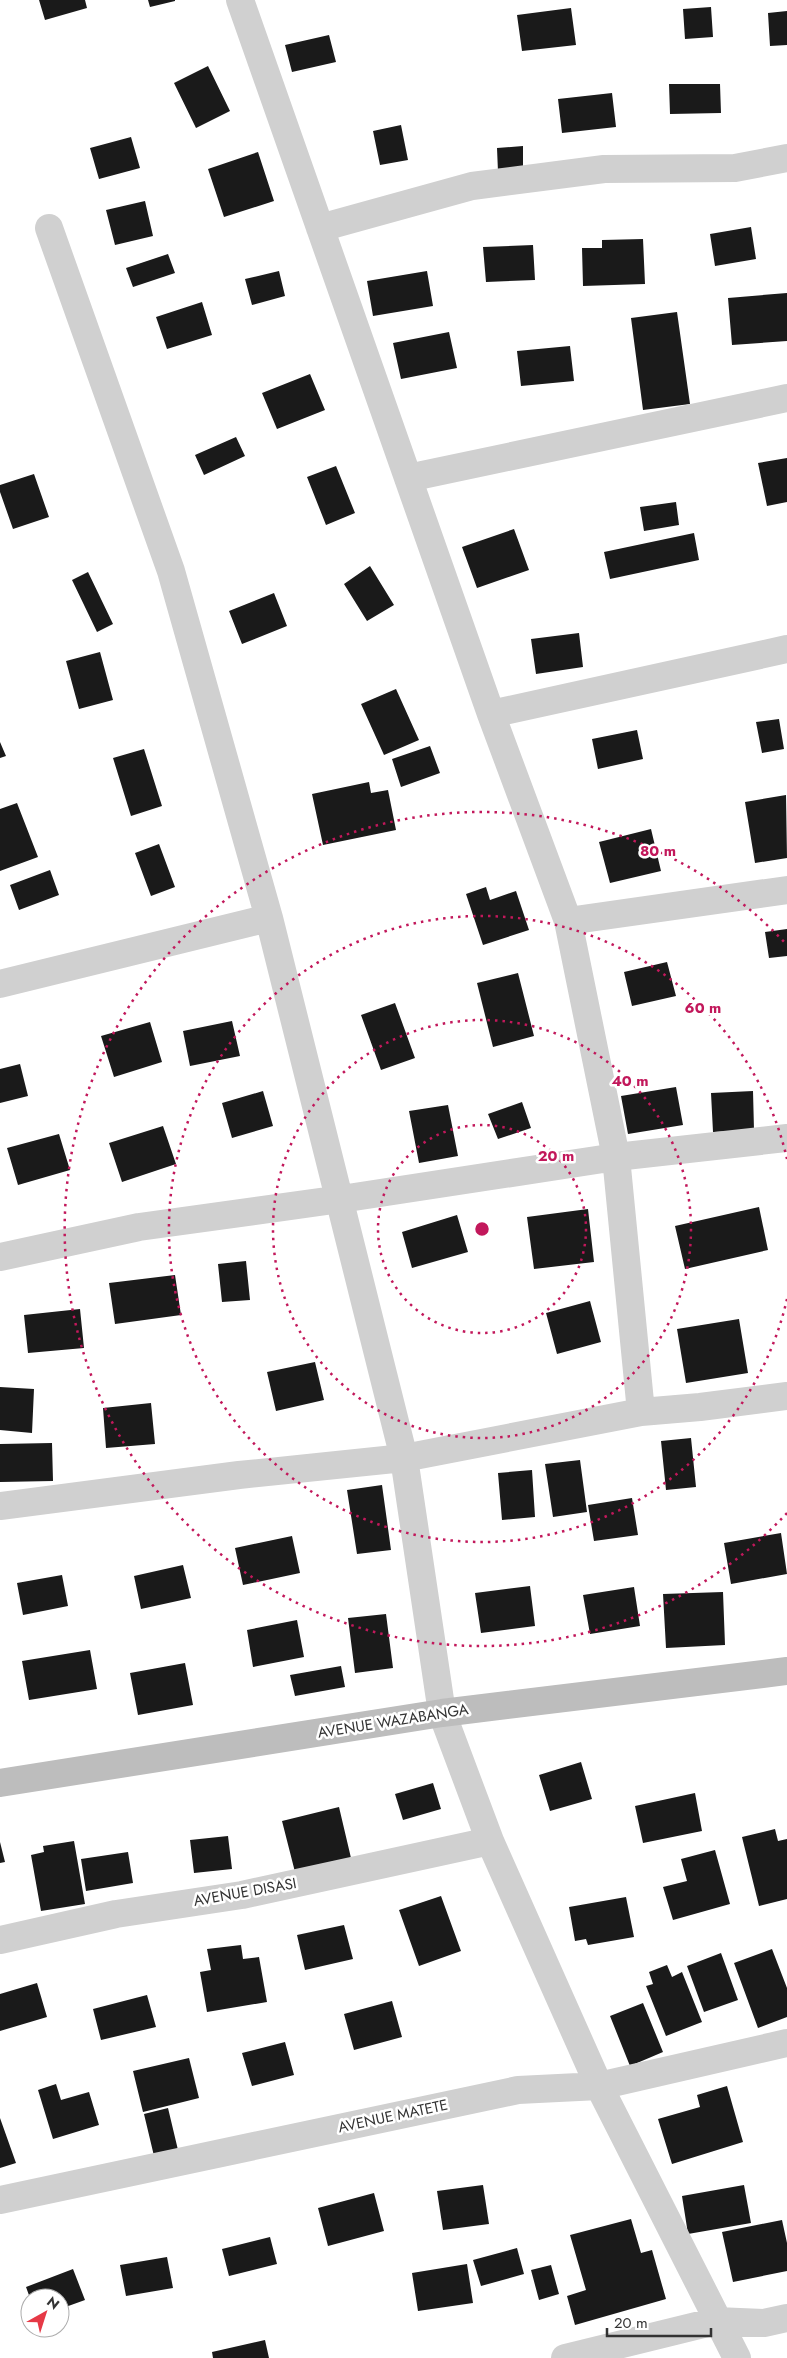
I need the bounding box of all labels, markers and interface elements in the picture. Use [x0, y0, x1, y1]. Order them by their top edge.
text: 80 m [640, 840, 676, 862]
text: 60 m [685, 997, 721, 1019]
text: 40 m [611, 1070, 649, 1092]
text: 20 m [538, 1145, 574, 1167]
centre of rings [473, 1220, 491, 1238]
street label: AVENUE WAZABANGA [316, 1698, 470, 1744]
street label: AVENUE DISASI [192, 1872, 298, 1912]
street label: AVENUE MATETE [336, 2094, 450, 2138]
north arrow [20, 2288, 70, 2338]
text: N [43, 2292, 64, 2314]
scale bar [607, 2306, 711, 2338]
text: 20 m [614, 2312, 648, 2334]

